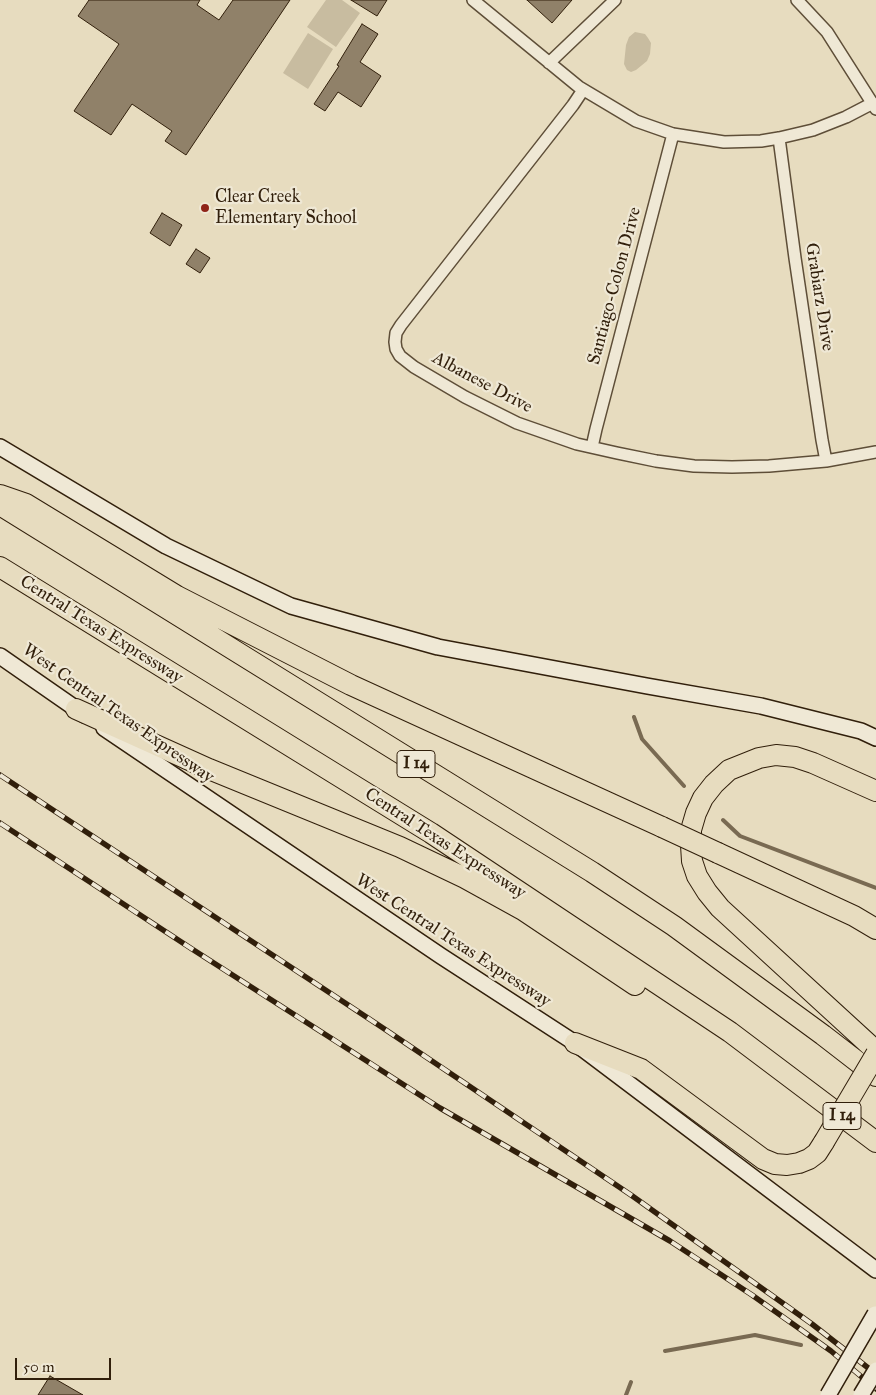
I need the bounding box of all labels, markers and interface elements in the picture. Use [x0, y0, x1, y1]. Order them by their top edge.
place label: Clear Creek Elementary School [215, 187, 357, 230]
marker: Clear Creek Elementary School [199, 202, 211, 214]
street label: Santiago-Colon Drive [584, 205, 646, 367]
street label: Grabiarz Drive [800, 241, 838, 353]
street label: Albanese Drive [428, 348, 536, 418]
street label: Central Texas Expressway [16, 571, 186, 689]
street label: West Central Texas Expressway [18, 640, 218, 788]
road number: I 14 [397, 751, 435, 778]
street label: Central Texas Expressway [360, 784, 530, 904]
street label: West Central Texas Expressway [351, 870, 555, 1012]
road number: I 14 [823, 1102, 861, 1130]
scale bar [18, 1348, 114, 1380]
text: 50 m [23, 1358, 55, 1376]

